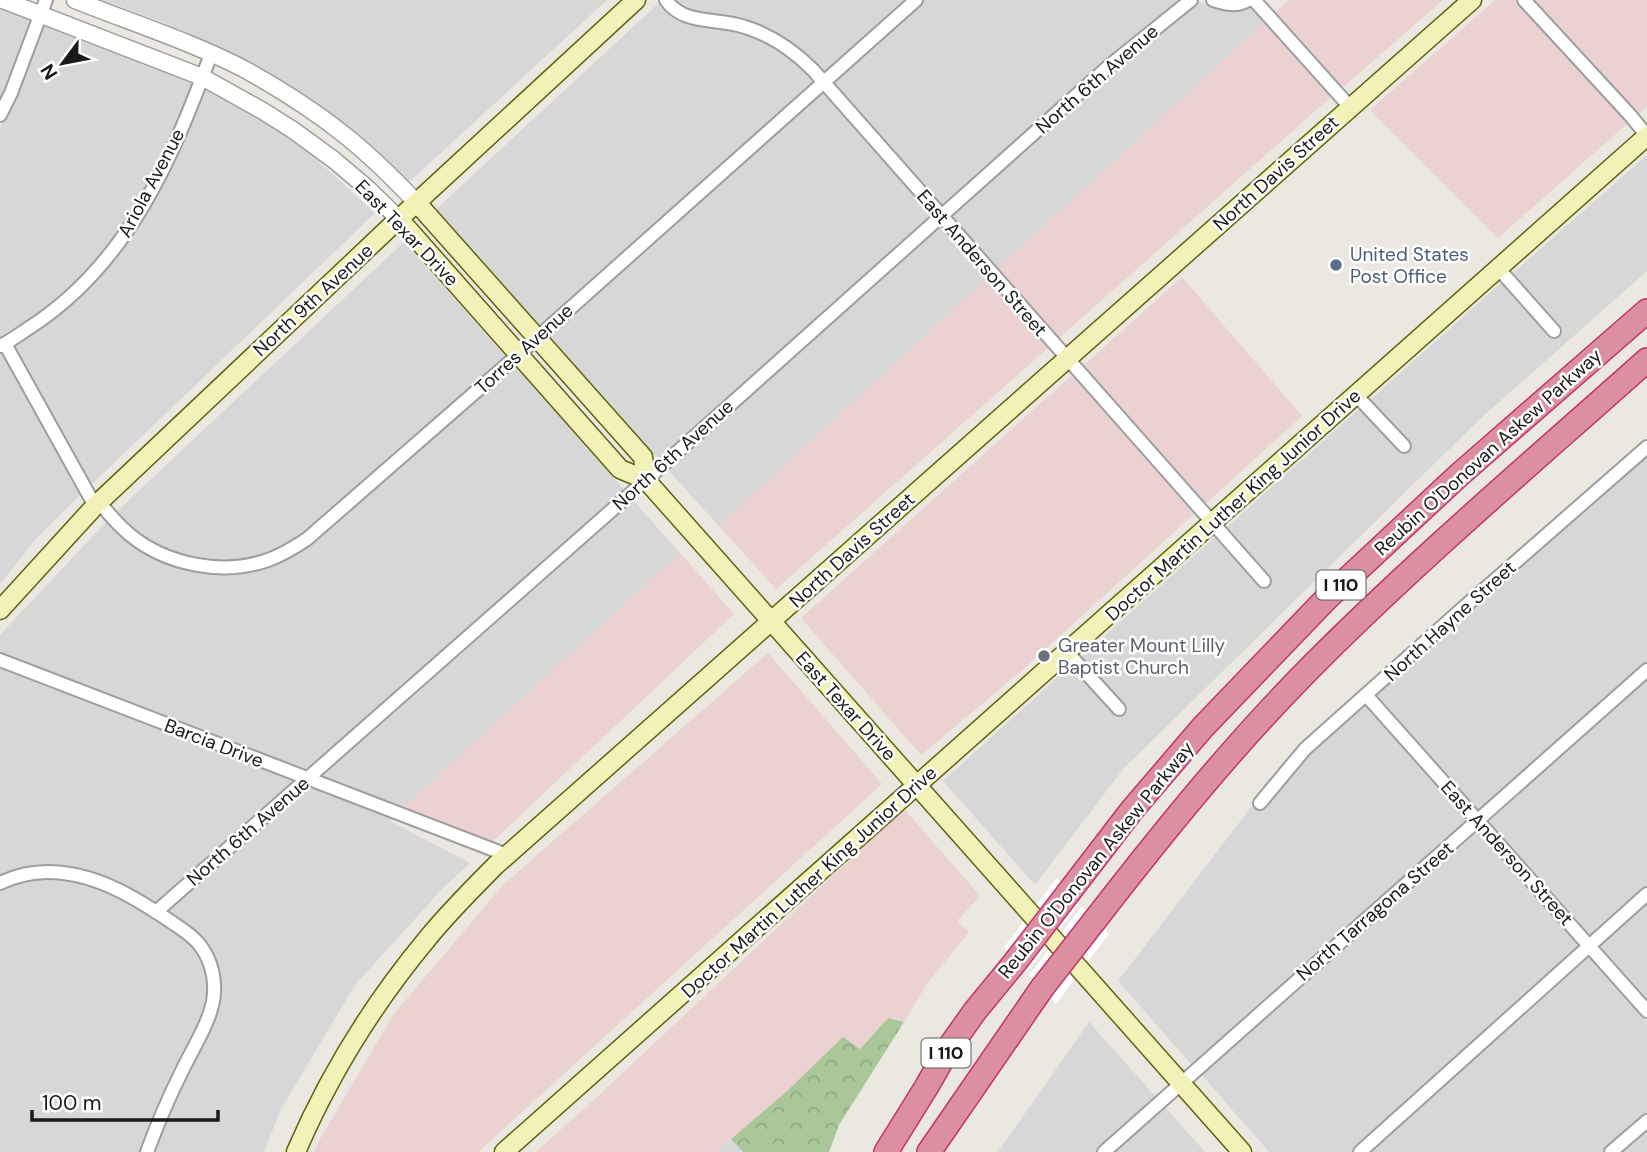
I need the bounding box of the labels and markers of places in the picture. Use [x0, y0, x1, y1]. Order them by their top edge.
place label: United States Post Office [1350, 242, 1469, 289]
marker: United States Post Office [1328, 257, 1344, 273]
place label: Greater Mount Lilly Baptist Church [1058, 633, 1226, 680]
marker: Greater Mount Lilly Baptist Church [1036, 648, 1052, 664]

